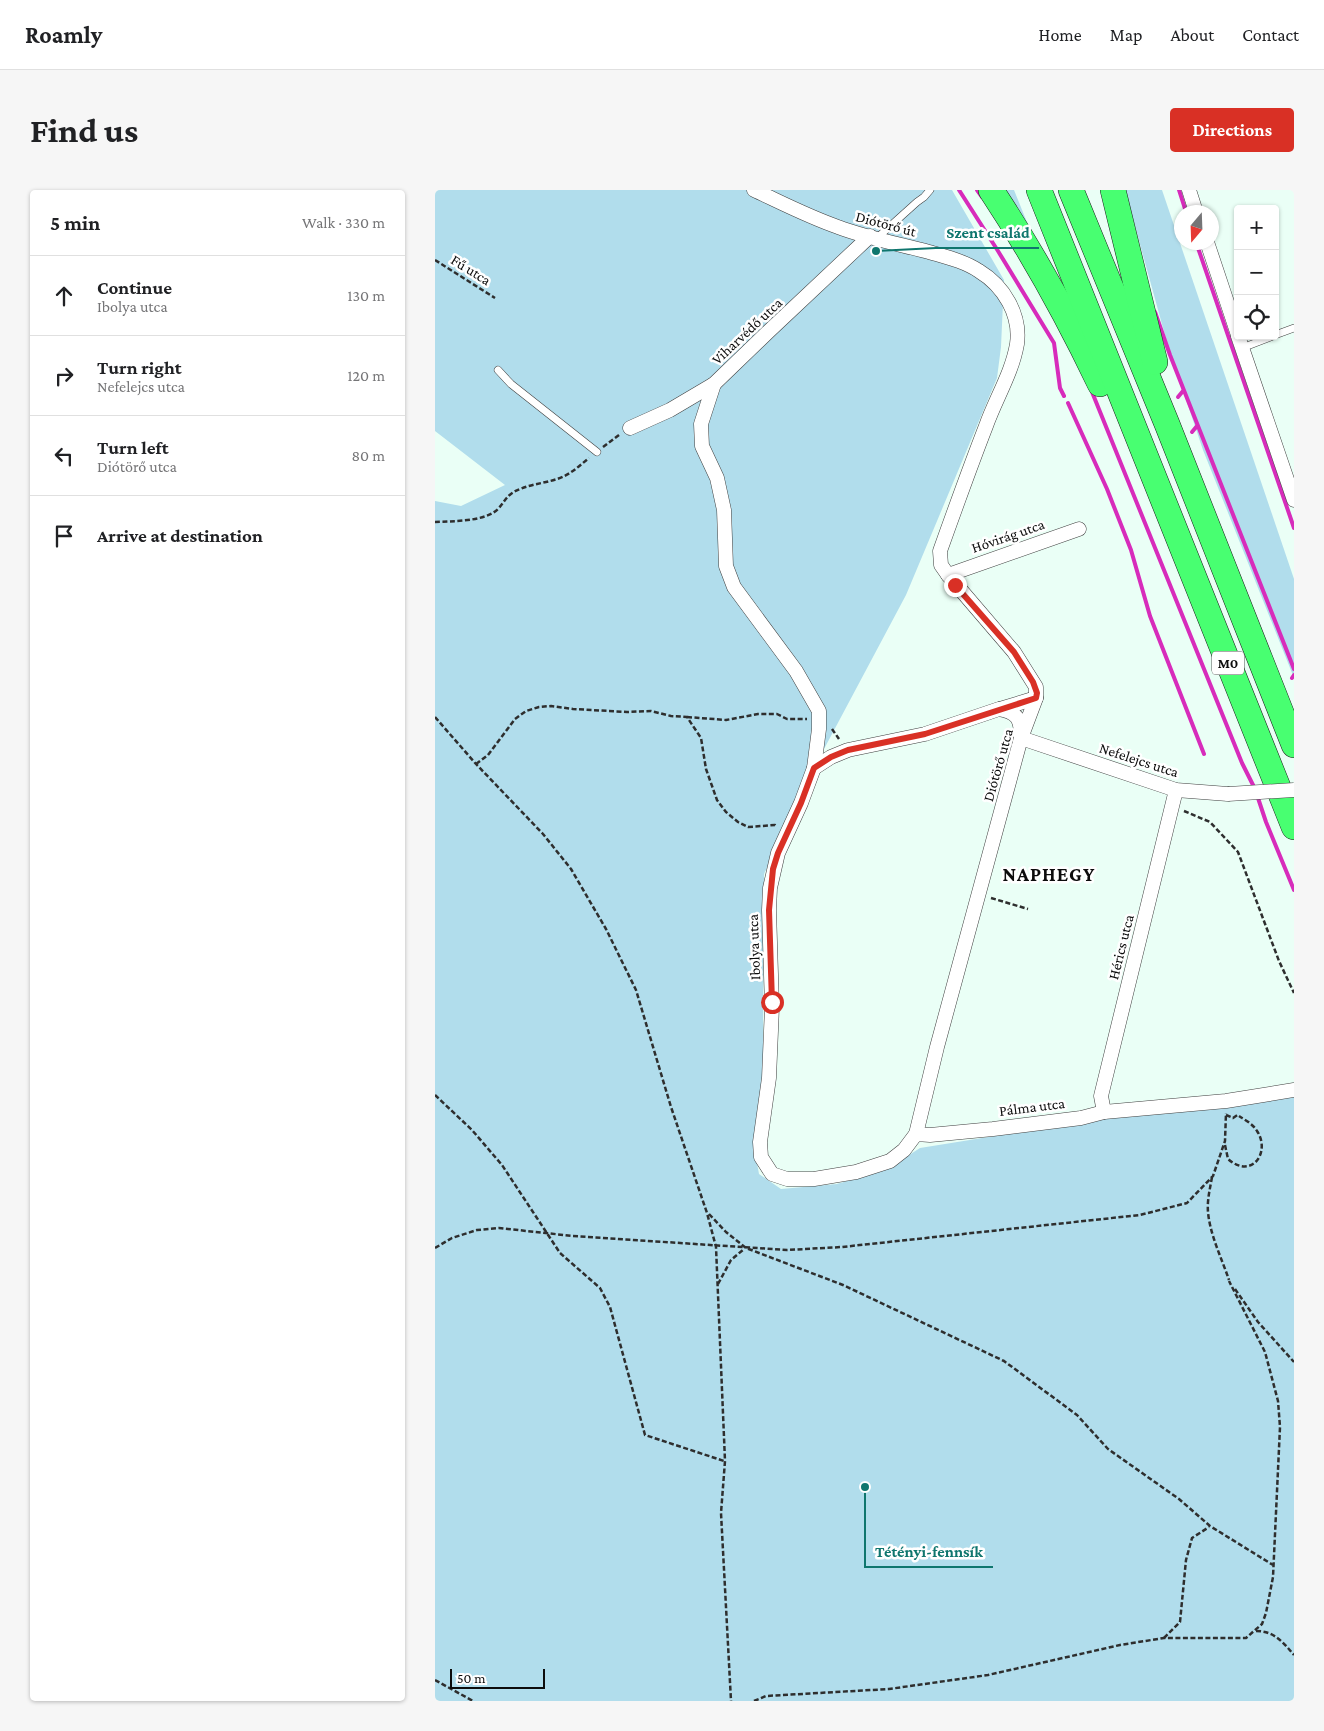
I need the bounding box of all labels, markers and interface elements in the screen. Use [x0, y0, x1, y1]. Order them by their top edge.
text: Roamly [25, 21, 102, 48]
text: Home [1039, 25, 1082, 45]
text: Map [1110, 25, 1142, 45]
text: About [1170, 25, 1214, 45]
text: Contact [1242, 25, 1299, 45]
button: Directions [1170, 108, 1294, 152]
text: Find us [30, 111, 138, 150]
north arrow [1174, 205, 1219, 250]
map controls [1234, 205, 1279, 340]
button: + [1234, 205, 1279, 250]
street label: Diótörő út [854, 208, 919, 240]
text: 5 min [50, 211, 100, 235]
text: Walk · 330 m [302, 214, 385, 231]
callout: Szent család [936, 217, 1039, 248]
text: Szent család [946, 224, 1030, 241]
button: − [1234, 250, 1279, 295]
street label: Fű utca [448, 252, 494, 288]
text: Continue [97, 277, 172, 298]
icon: ahead [50, 282, 78, 310]
text: 130 m [347, 287, 385, 304]
street label: Viharvédő utca [709, 294, 785, 368]
button: locate [1234, 295, 1279, 340]
text: Ibolya utca [97, 298, 168, 315]
text: Turn right [97, 357, 182, 378]
icon: right [50, 362, 78, 390]
text: 120 m [347, 367, 385, 384]
text: Nefelejcs utca [97, 378, 185, 395]
text: Turn left [97, 437, 169, 458]
icon: left [50, 442, 78, 470]
text: 80 m [351, 447, 385, 464]
text: Diótörő utca [97, 458, 177, 475]
street label: Hóvirág utca [969, 516, 1047, 557]
icon: arrive [50, 522, 78, 550]
text: Arrive at destination [97, 525, 263, 546]
route end [944, 574, 967, 597]
road number: M0 [1212, 652, 1244, 674]
street label: Diótörő utca [980, 727, 1016, 803]
street label: Nefelejcs utca [1097, 740, 1181, 781]
district label: NAPHEGY [1003, 863, 1095, 885]
street label: Hérics utca [1105, 913, 1137, 981]
street label: Ibolya utca [745, 914, 764, 980]
route start [761, 991, 784, 1014]
street label: Pálma utca [998, 1095, 1066, 1119]
callout: Tétényi-fennsík [865, 1536, 993, 1567]
text: Tétényi-fennsík [875, 1543, 983, 1560]
scale bar [450, 1666, 545, 1689]
text: 50 m [457, 1670, 485, 1686]

